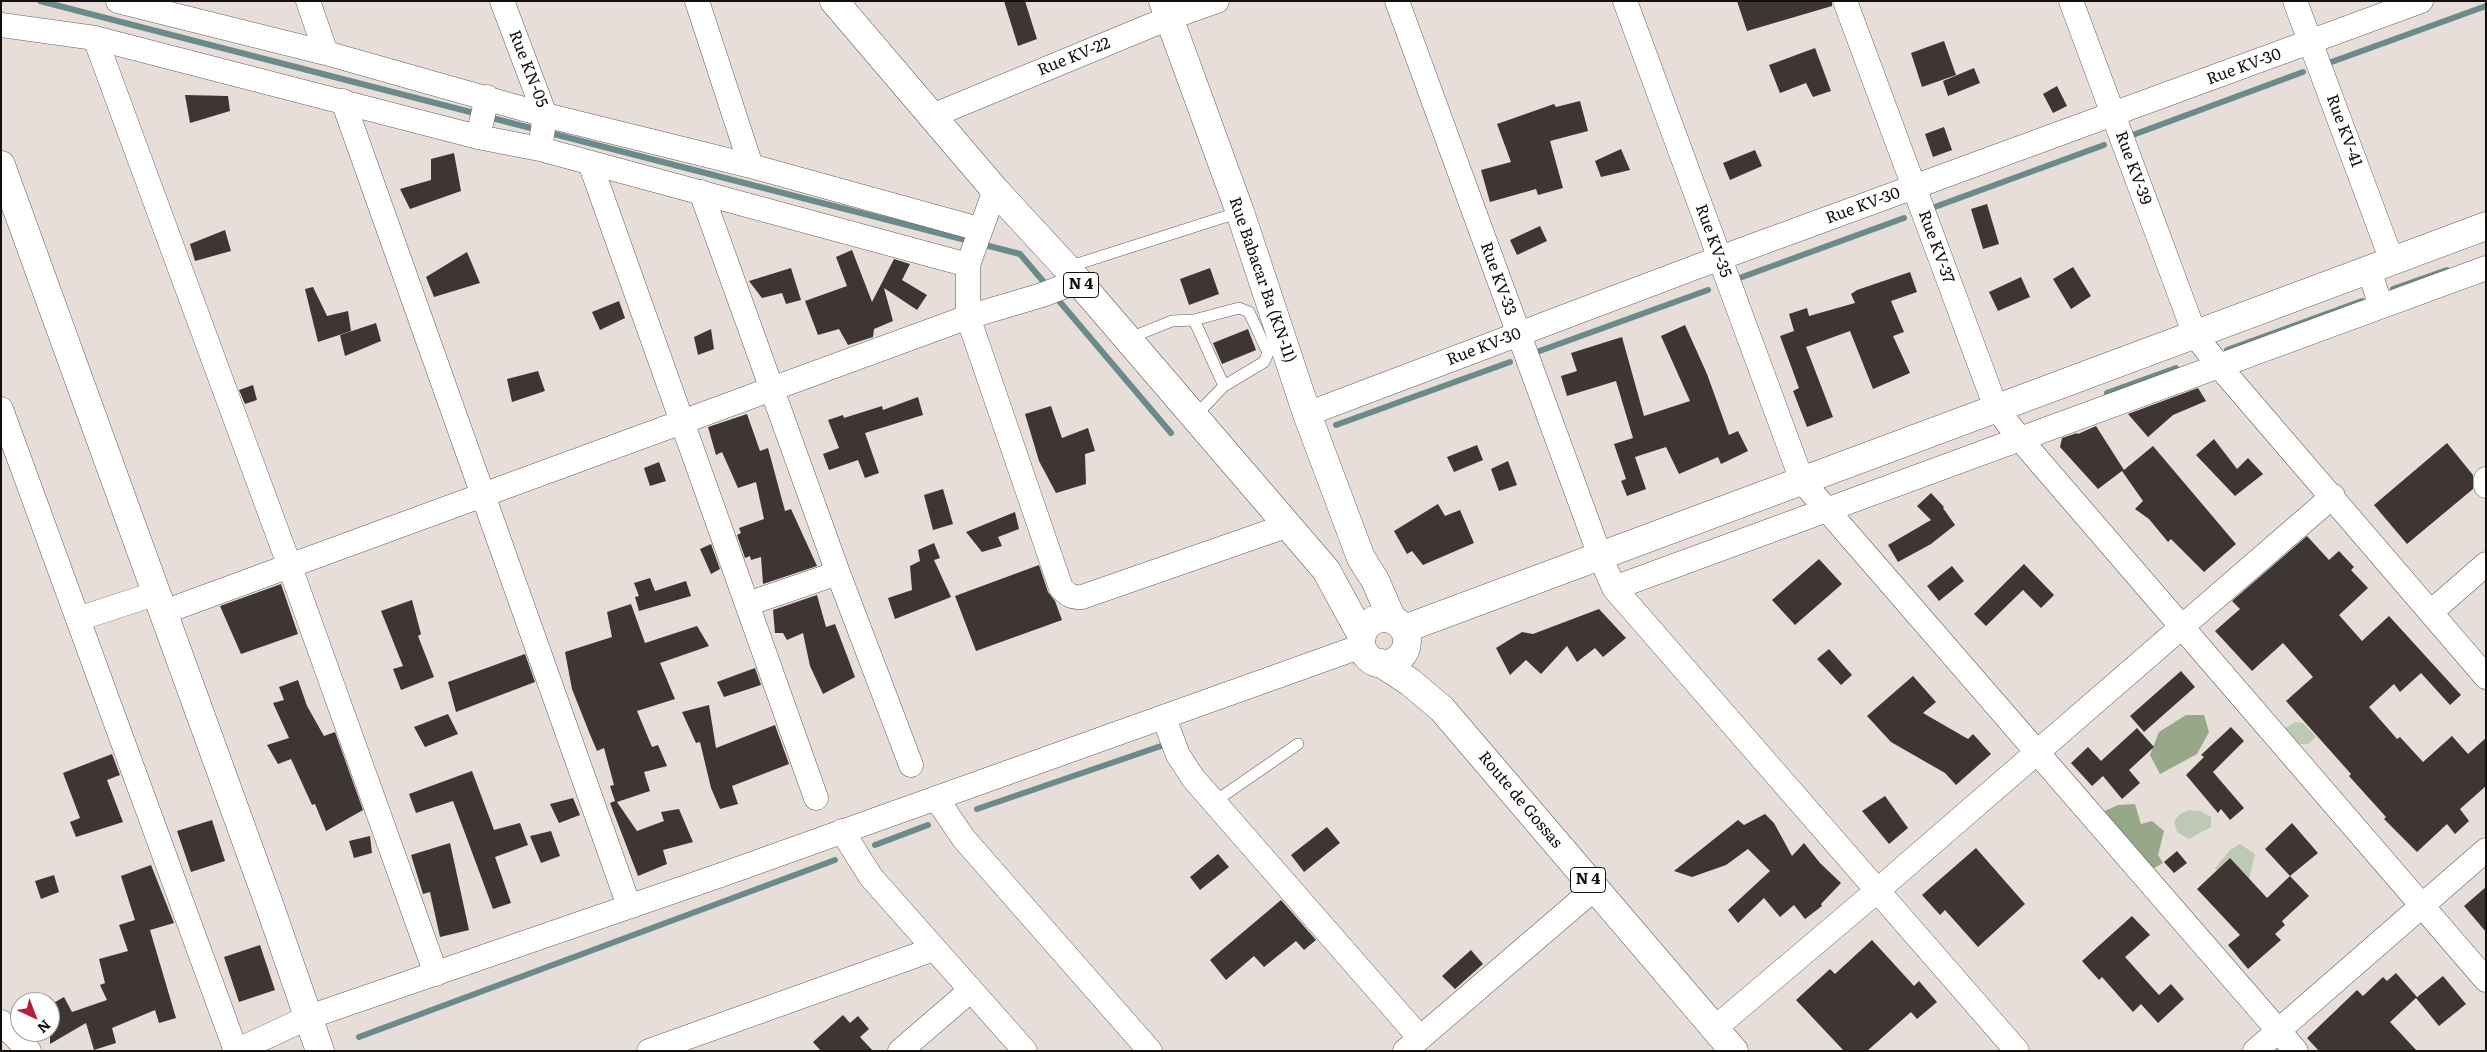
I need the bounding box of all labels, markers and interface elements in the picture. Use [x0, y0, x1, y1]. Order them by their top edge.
street label: Rue KN-05 [505, 28, 551, 110]
street label: Rue KV-22 [1035, 34, 1113, 80]
street label: Rue KV-30 [2204, 45, 2284, 89]
street label: Rue KV-41 [2322, 92, 2366, 170]
street label: Rue KV-39 [2111, 129, 2155, 207]
street label: Rue KV-30 [1823, 184, 1903, 228]
street label: Rue Babacar Ba (KN-11) [1225, 195, 1299, 365]
street label: Rue KV-35 [1691, 202, 1735, 280]
street label: Rue KV-37 [1914, 208, 1958, 286]
street label: Rue KV-33 [1476, 240, 1520, 318]
road number: N 4 [1064, 272, 1098, 298]
street label: Rue KV-30 [1444, 324, 1524, 370]
street label: Route de Gossas [1474, 748, 1566, 852]
road number: N 4 [1570, 868, 1606, 892]
north arrow [10, 992, 60, 1042]
text: N [33, 1016, 56, 1039]

